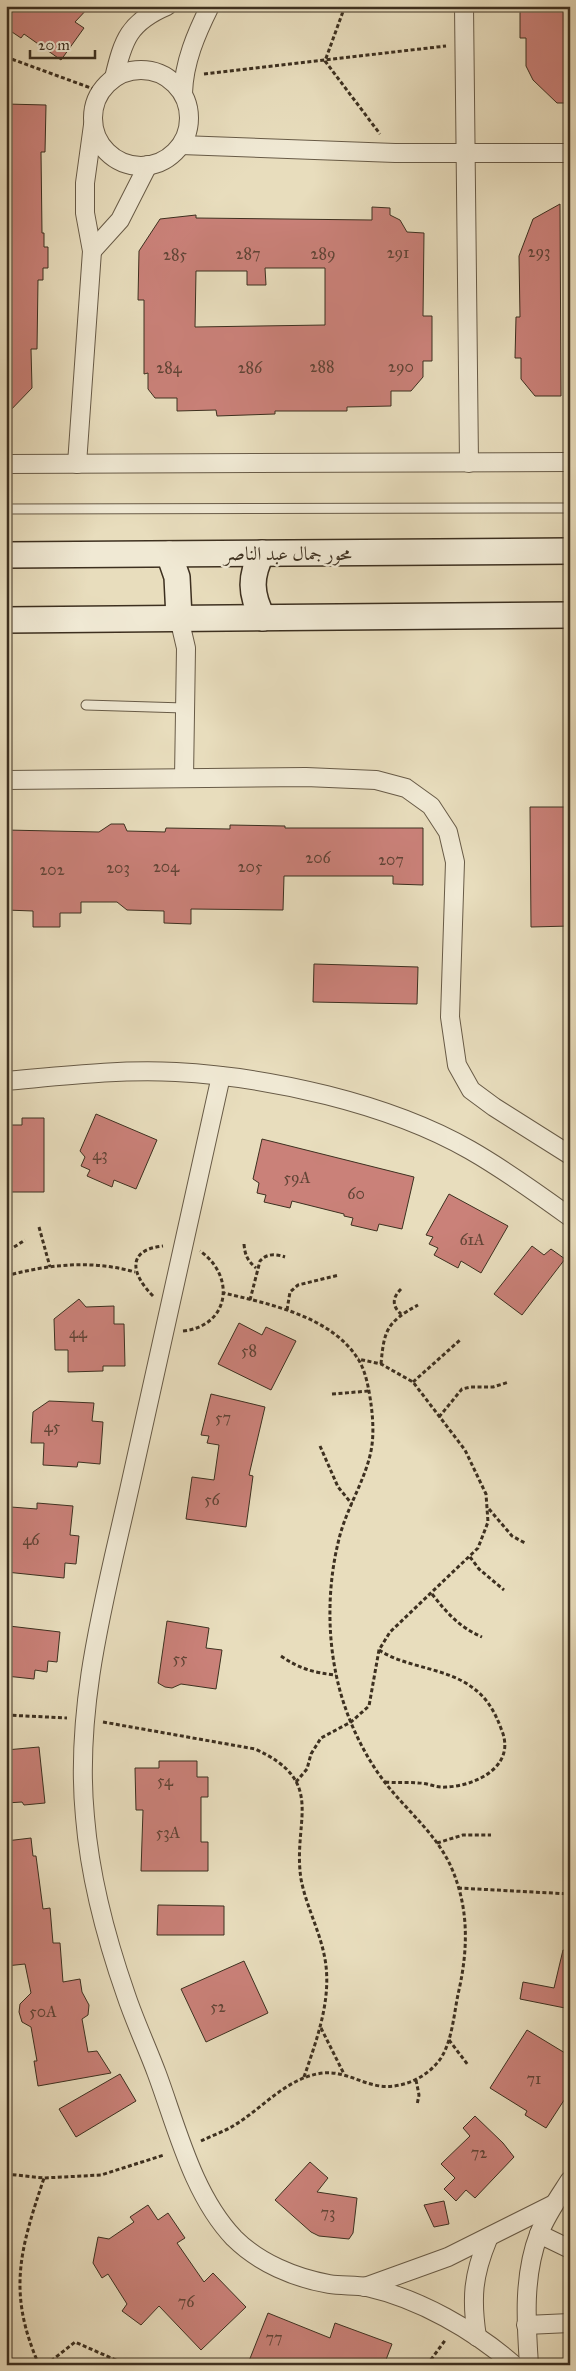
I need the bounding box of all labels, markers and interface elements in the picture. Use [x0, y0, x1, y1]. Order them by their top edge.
scale bar [30, 28, 95, 60]
text: 20 m [38, 36, 70, 54]
house number: 293 [528, 242, 550, 261]
house number: 291 [387, 243, 409, 262]
house number: 287 [236, 244, 260, 263]
house number: 289 [311, 244, 336, 263]
house number: 285 [163, 245, 187, 264]
house number: 288 [310, 357, 334, 376]
house number: 290 [388, 357, 414, 376]
house number: 284 [156, 358, 183, 377]
house number: 286 [238, 358, 263, 377]
street label: محور جمال عبد الناصر [222, 542, 352, 566]
house number: 206 [305, 848, 332, 867]
house number: 207 [378, 850, 404, 869]
house number: 204 [153, 857, 180, 876]
house number: 205 [238, 857, 263, 876]
house number: 203 [106, 858, 130, 877]
house number: 202 [39, 860, 65, 879]
house number: 43 [92, 1145, 108, 1164]
house number: 59A [284, 1168, 311, 1187]
house number: 60 [347, 1184, 365, 1203]
house number: 61A [459, 1230, 485, 1249]
house number: 44 [69, 1323, 88, 1342]
house number: 58 [241, 1341, 257, 1360]
house number: 57 [215, 1408, 231, 1427]
house number: 45 [44, 1417, 61, 1436]
house number: 56 [204, 1490, 221, 1509]
house number: 46 [22, 1530, 40, 1549]
house number: 55 [173, 1649, 188, 1668]
house number: 54 [157, 1771, 174, 1790]
house number: 53A [156, 1823, 181, 1842]
house number: 52 [210, 1997, 226, 2016]
house number: 50A [29, 2002, 57, 2021]
house number: 71 [527, 2069, 541, 2088]
house number: 72 [471, 2143, 487, 2162]
house number: 73 [321, 2203, 335, 2222]
house number: 76 [178, 2292, 195, 2311]
house number: 77 [265, 2328, 283, 2347]

